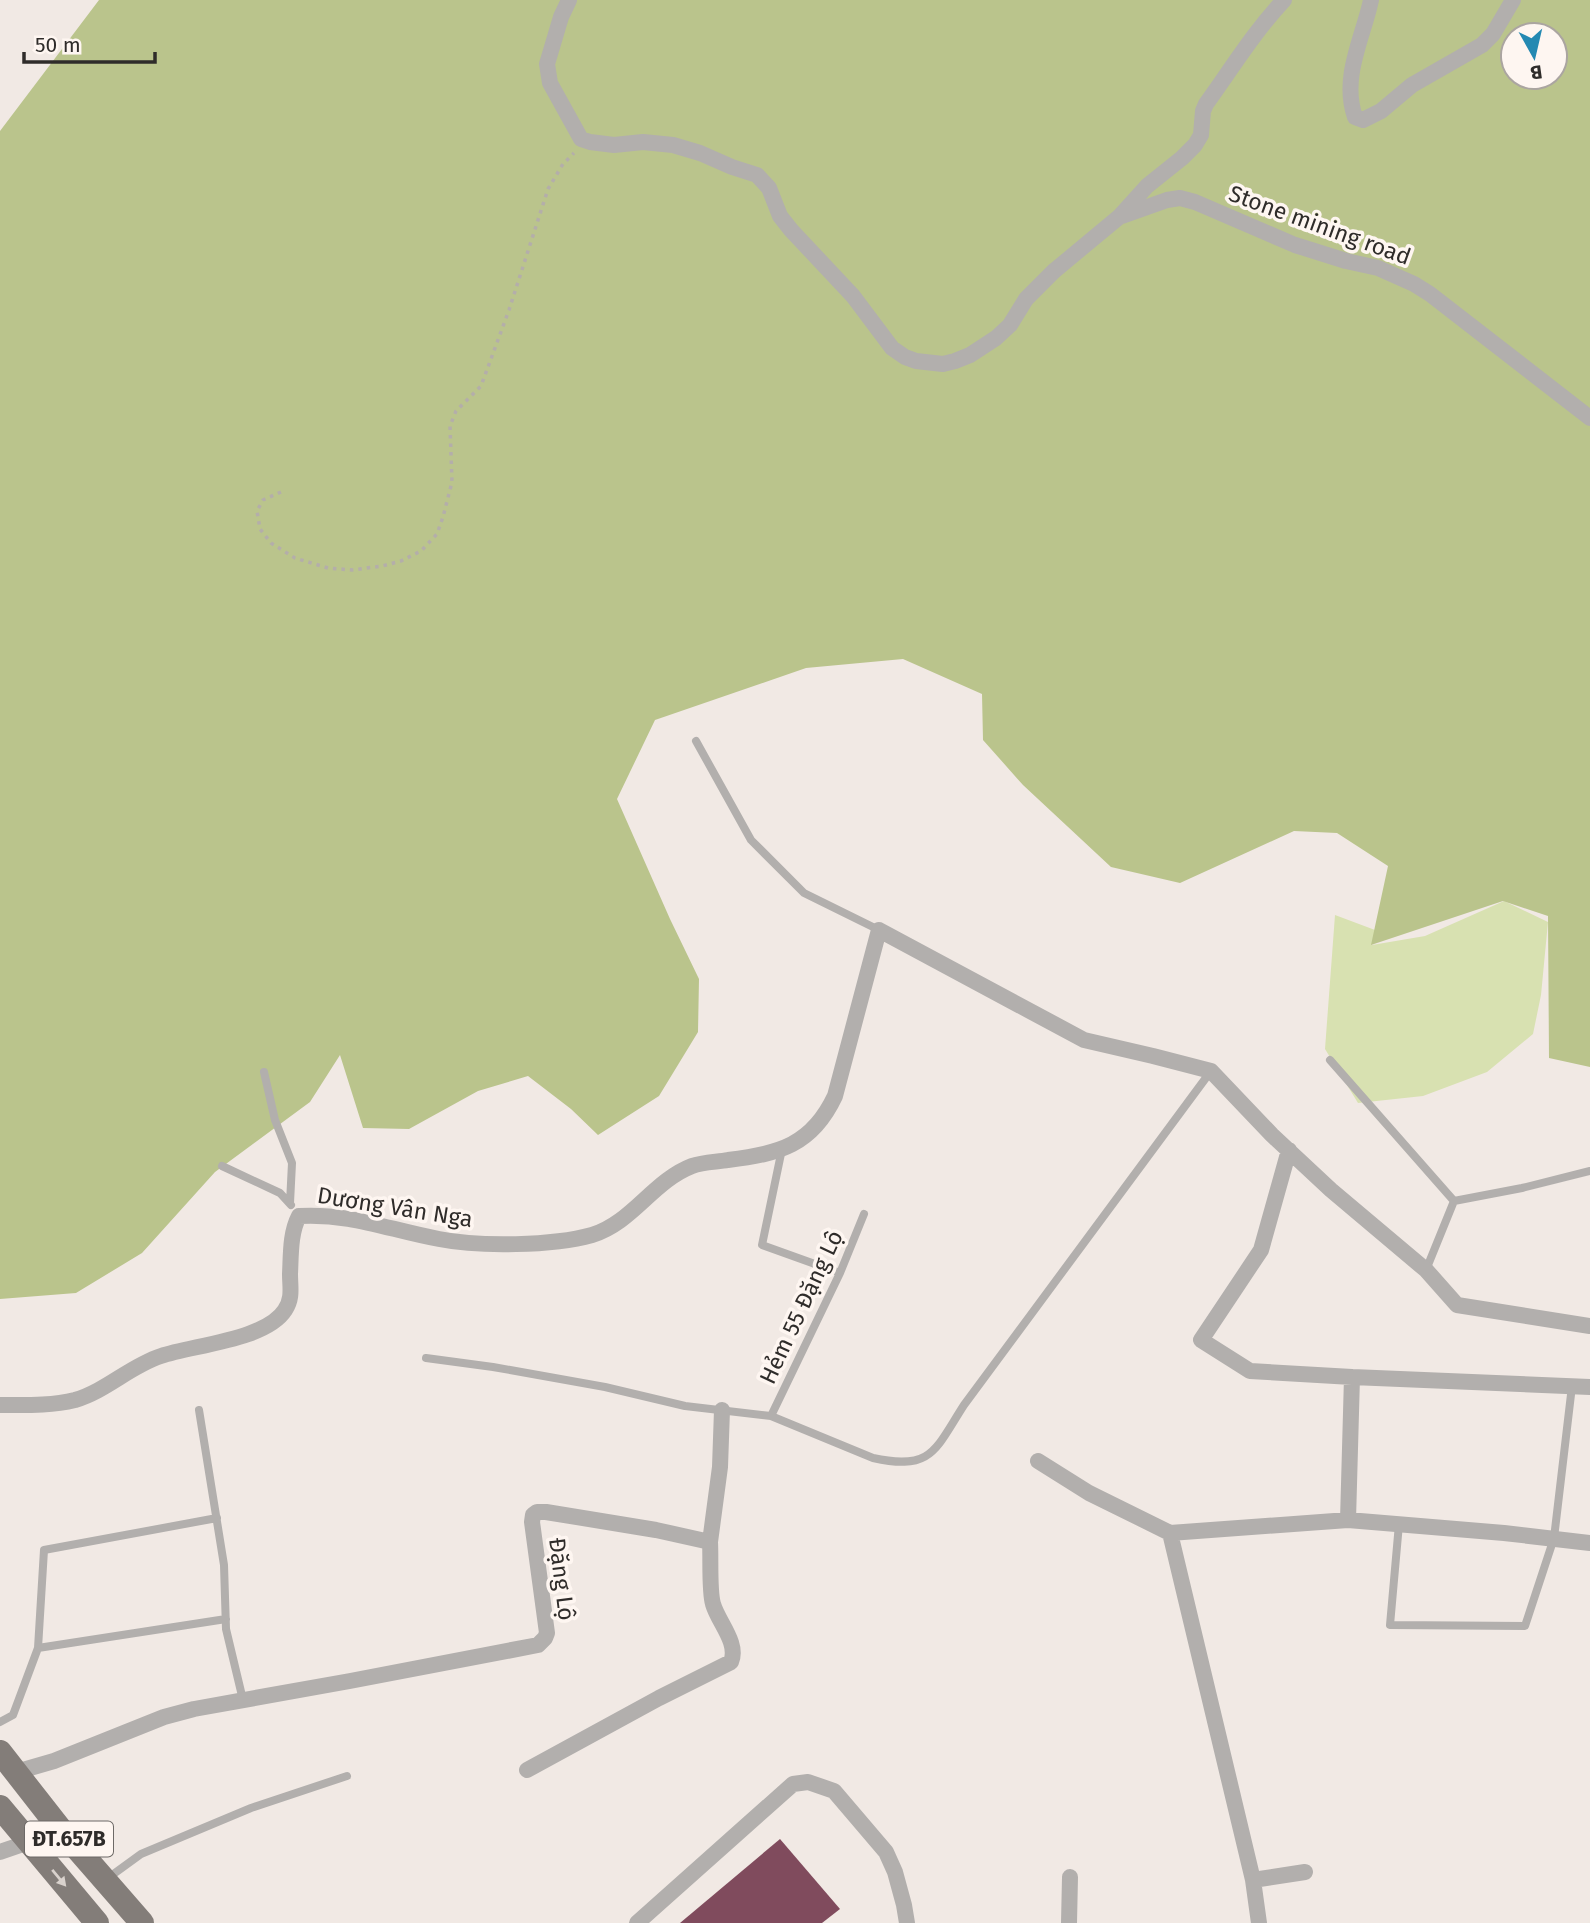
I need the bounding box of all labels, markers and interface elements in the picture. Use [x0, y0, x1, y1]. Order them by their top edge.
scale bar [24, 21, 156, 65]
north arrow [1499, 21, 1569, 91]
text: 50 m [35, 32, 81, 58]
text: B [1529, 60, 1544, 85]
street label: Stone mining road [1225, 179, 1415, 271]
street label: Dương Vân Nga [315, 1181, 475, 1233]
street label: Hẻm 55 Đặng Lộ [753, 1226, 849, 1388]
street label: Đặng Lộ [543, 1536, 581, 1622]
road number: ĐT.657B [25, 1822, 113, 1856]
one-way arrow [51, 1870, 66, 1887]

